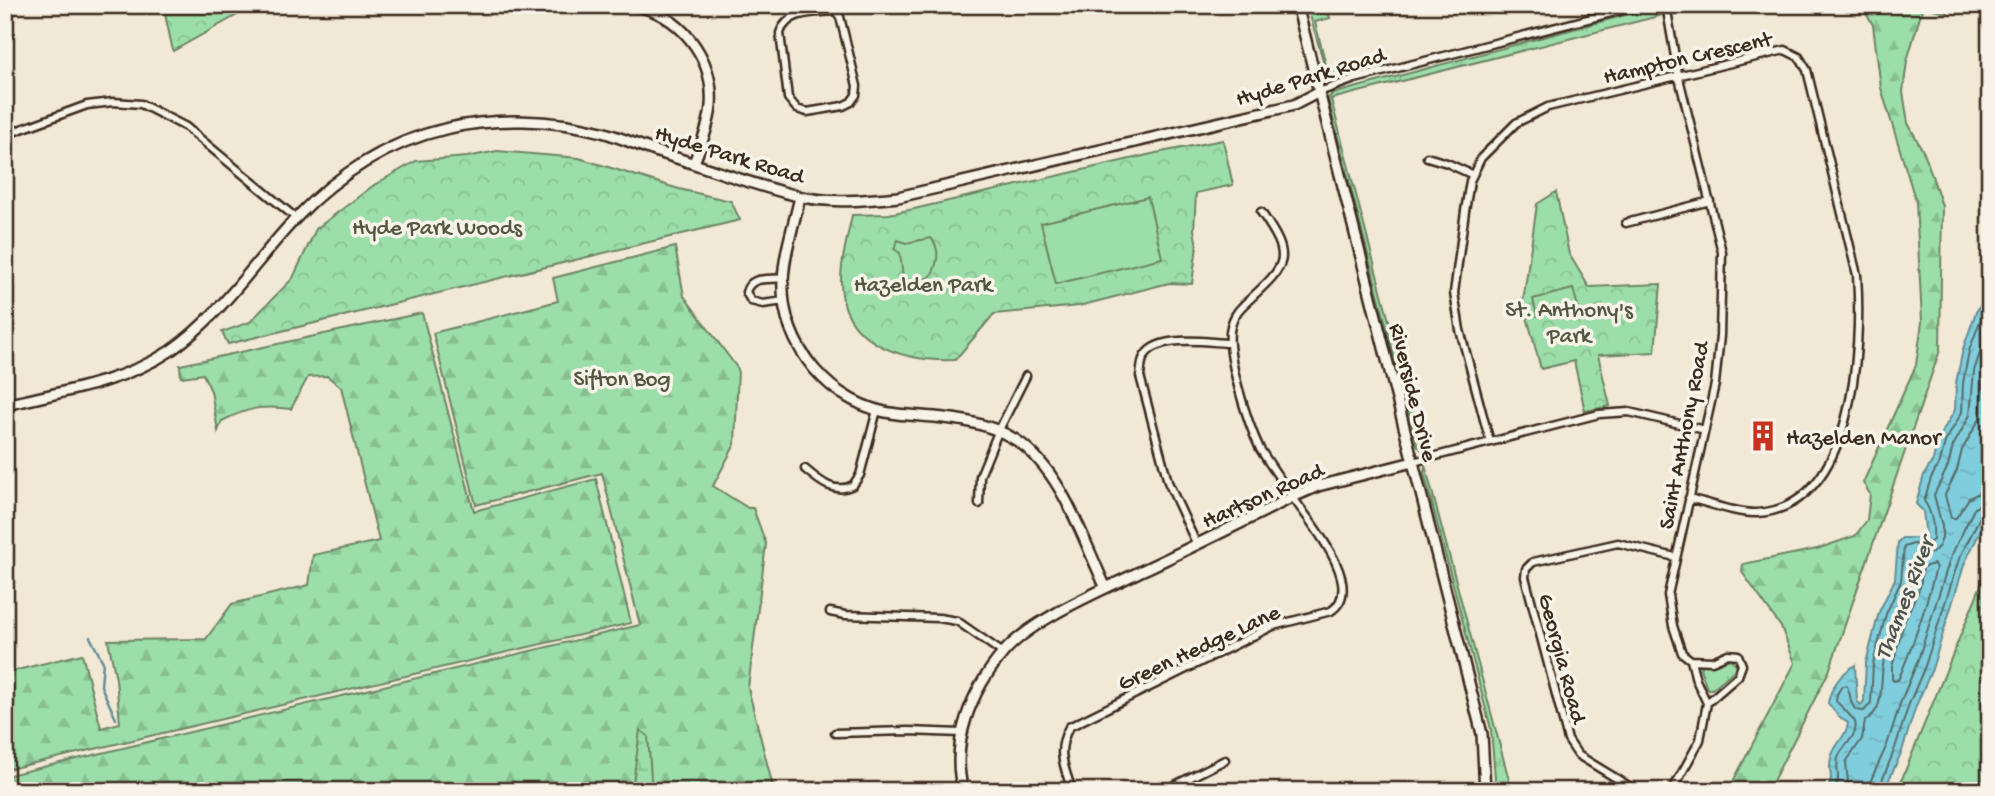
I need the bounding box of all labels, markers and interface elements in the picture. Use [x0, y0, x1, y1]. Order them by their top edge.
street label: Hampton Crescent [1601, 27, 1776, 92]
street label: Hyde Park Road [1233, 42, 1390, 114]
street label: Hyde Park Road [651, 121, 808, 192]
park label: Hyde Park Woods [352, 216, 522, 243]
park label: Hazelden Park [854, 273, 995, 300]
park label: St. Anthony's Park [1505, 298, 1633, 351]
street label: Riverside Drive [1381, 321, 1442, 466]
street label: Saint Anthony Road [1654, 338, 1717, 532]
park label: Sifton Bog [573, 367, 671, 394]
building icon: Hazelden Manor [1746, 419, 1780, 453]
place label: Hazelden Manor [1786, 426, 1942, 453]
street label: Hartson Road [1198, 458, 1330, 536]
water label: Thames River [1870, 530, 1944, 664]
street label: Georgia Road [1530, 591, 1591, 728]
street label: Green Hedge Lane [1114, 599, 1286, 699]

